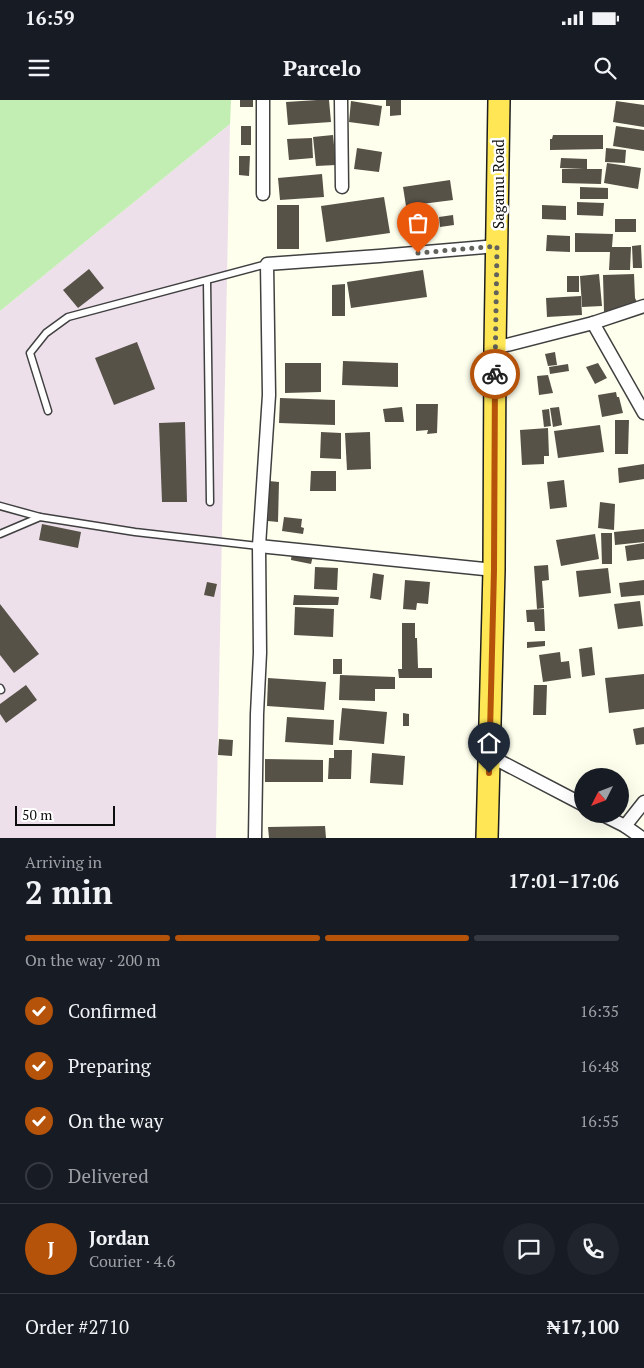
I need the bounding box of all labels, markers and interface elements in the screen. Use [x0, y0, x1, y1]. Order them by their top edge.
text: 16:59 [25, 5, 74, 30]
text: Parcelo [283, 53, 361, 82]
icon: menu [25, 54, 53, 82]
icon: search [591, 54, 619, 82]
street label: Sagamu Road [488, 139, 508, 229]
pin [397, 202, 439, 253]
icon: bag [404, 209, 432, 237]
courier [470, 349, 520, 399]
icon: bike [481, 360, 509, 388]
pin [468, 722, 510, 773]
icon: home [475, 729, 503, 757]
north arrow [574, 768, 629, 822]
map controls [574, 768, 629, 823]
scale bar [15, 803, 115, 826]
text: 50 m [22, 805, 52, 824]
text: Arriving in [25, 851, 102, 873]
text: 17:01–17:06 [508, 868, 619, 893]
text: 2 min [25, 871, 113, 913]
text: On the way · 200 m [25, 949, 160, 971]
icon: check [25, 997, 53, 1025]
text: Confirmed [68, 998, 157, 1023]
text: 16:35 [580, 1000, 619, 1022]
icon: check [25, 1052, 53, 1080]
text: Preparing [68, 1053, 151, 1078]
text: 16:48 [580, 1055, 619, 1077]
icon: check [25, 1107, 53, 1135]
text: On the way [68, 1108, 163, 1133]
text: 16:55 [580, 1110, 619, 1132]
text: Delivered [68, 1163, 149, 1188]
button: chat [503, 1223, 555, 1275]
button: phone [567, 1223, 619, 1275]
text: Jordan [89, 1225, 150, 1250]
text: J [48, 1236, 54, 1261]
text: Courier · 4.6 [89, 1250, 175, 1272]
text: Order #2710 [25, 1314, 129, 1339]
text: ₦17,100 [547, 1314, 619, 1339]

